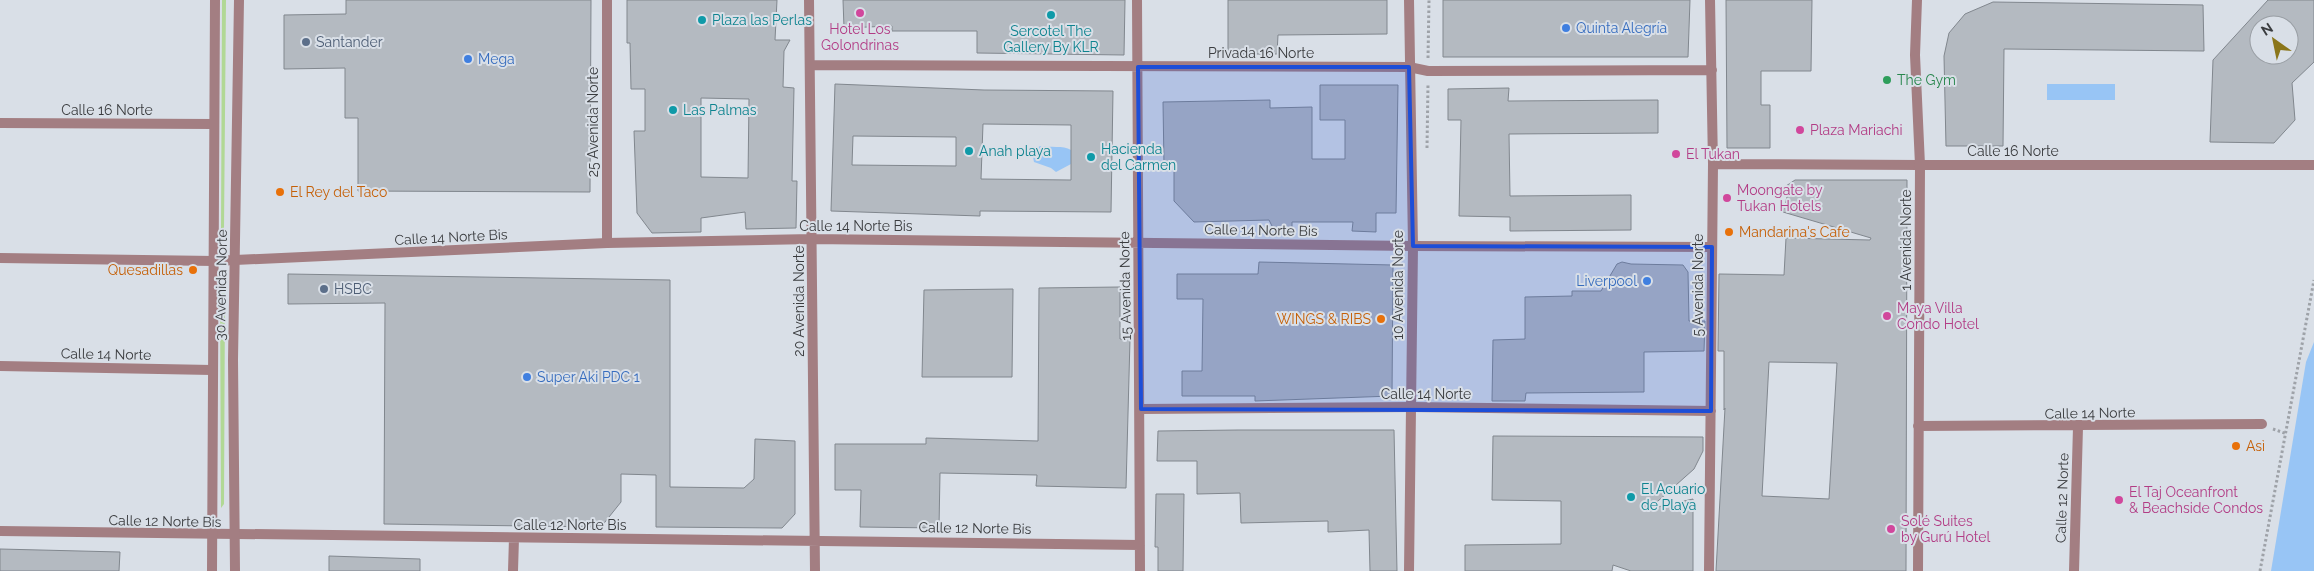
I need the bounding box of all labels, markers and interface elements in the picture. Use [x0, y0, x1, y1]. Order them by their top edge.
marker: Hotel Los Golondrinas [854, 7, 866, 19]
marker: Sercotel The Gallery By KLR [1045, 9, 1057, 21]
place label: Plaza las Perlas [712, 12, 812, 28]
marker: Plaza las Perlas [696, 14, 708, 26]
north arrow [2249, 15, 2299, 65]
text: N [2258, 19, 2276, 39]
place label: Quinta Alegría [1576, 20, 1667, 36]
place label: Hotel Los Golondrinas [821, 21, 899, 53]
marker: Quinta Alegría [1560, 22, 1572, 34]
place label: Sercotel The Gallery By KLR [1003, 23, 1099, 55]
place label: Santander [316, 34, 383, 50]
marker: Santander [300, 36, 312, 48]
street label: Privada 16 Norte [1208, 45, 1314, 61]
place label: Mega [478, 51, 515, 67]
marker: Mega [462, 53, 474, 65]
street label: 25 Avenida Norte [585, 67, 601, 177]
place label: The Gym [1897, 72, 1956, 88]
marker: The Gym [1881, 74, 1893, 86]
street label: Calle 16 Norte [61, 102, 153, 118]
place label: Las Palmas [683, 102, 757, 118]
marker: Las Palmas [667, 104, 679, 116]
place label: Plaza Mariachi [1810, 122, 1903, 138]
marker: Plaza Mariachi [1794, 124, 1806, 136]
place label: Hacienda del Carmen [1101, 141, 1176, 173]
place label: Anah playa [979, 143, 1051, 159]
street label: Calle 16 Norte [1967, 143, 2059, 159]
marker: Anah playa [963, 145, 975, 157]
place label: El Tukan [1686, 146, 1740, 162]
marker: El Tukan [1670, 148, 1682, 160]
marker: Hacienda del Carmen [1085, 151, 1097, 163]
place label: Moongate by Tukan Hotels [1737, 182, 1823, 214]
place label: El Rey del Taco [290, 184, 387, 200]
marker: El Rey del Taco [274, 186, 286, 198]
street label: 1 Avenida Norte [1898, 189, 1914, 291]
marker: Moongate by Tukan Hotels [1721, 192, 1733, 204]
street label: Calle 14 Norte Bis [799, 218, 913, 234]
street label: Calle 14 Norte Bis [1204, 221, 1318, 239]
place label: Mandarina's Cafe [1739, 224, 1850, 240]
street label: Calle 14 Norte Bis [394, 226, 508, 248]
marker: Mandarina's Cafe [1723, 226, 1735, 238]
street label: 30 Avenida Norte [212, 229, 230, 341]
street label: 10 Avenida Norte [1390, 230, 1406, 340]
street label: 15 Avenida Norte [1116, 231, 1134, 341]
street label: 5 Avenida Norte [1690, 233, 1706, 337]
street label: 20 Avenida Norte [791, 245, 807, 357]
place label: Quesadillas [108, 262, 183, 278]
marker: Quesadillas [187, 264, 199, 276]
place label: Liverpool [1576, 273, 1637, 289]
marker: Liverpool [1641, 275, 1653, 287]
place label: HSBC [334, 281, 372, 297]
marker: HSBC [318, 283, 330, 295]
place label: Maya Villa Condo Hotel [1897, 300, 1979, 332]
marker: Maya Villa Condo Hotel [1881, 310, 1893, 322]
place label: WINGS & RIBS [1277, 311, 1371, 327]
marker: WINGS & RIBS [1375, 313, 1387, 325]
street label: Calle 14 Norte [61, 345, 151, 363]
place label: Super Aki PDC 1 [537, 369, 640, 385]
marker: Super Aki PDC 1 [521, 371, 533, 383]
street label: Calle 14 Norte [1381, 386, 1471, 402]
street label: Calle 14 Norte [2045, 404, 2135, 422]
place label: Asì [2246, 438, 2265, 454]
marker: Asì [2230, 440, 2242, 452]
street label: Calle 12 Norte [2052, 453, 2072, 543]
place label: El Acuario de Playa [1641, 481, 1705, 513]
place label: El Taj Oceanfront & Beachside Condos [2129, 484, 2263, 516]
marker: El Acuario de Playa [1625, 491, 1637, 503]
marker: El Taj Oceanfront & Beachside Condos [2113, 494, 2125, 506]
street label: Calle 12 Norte Bis [108, 512, 222, 530]
place label: Solé Suites by Gurú Hotel [1901, 513, 1991, 545]
street label: Calle 12 Norte Bis [514, 517, 627, 533]
street label: Calle 12 Norte Bis [918, 519, 1032, 537]
marker: Solé Suites by Gurú Hotel [1885, 523, 1897, 535]

